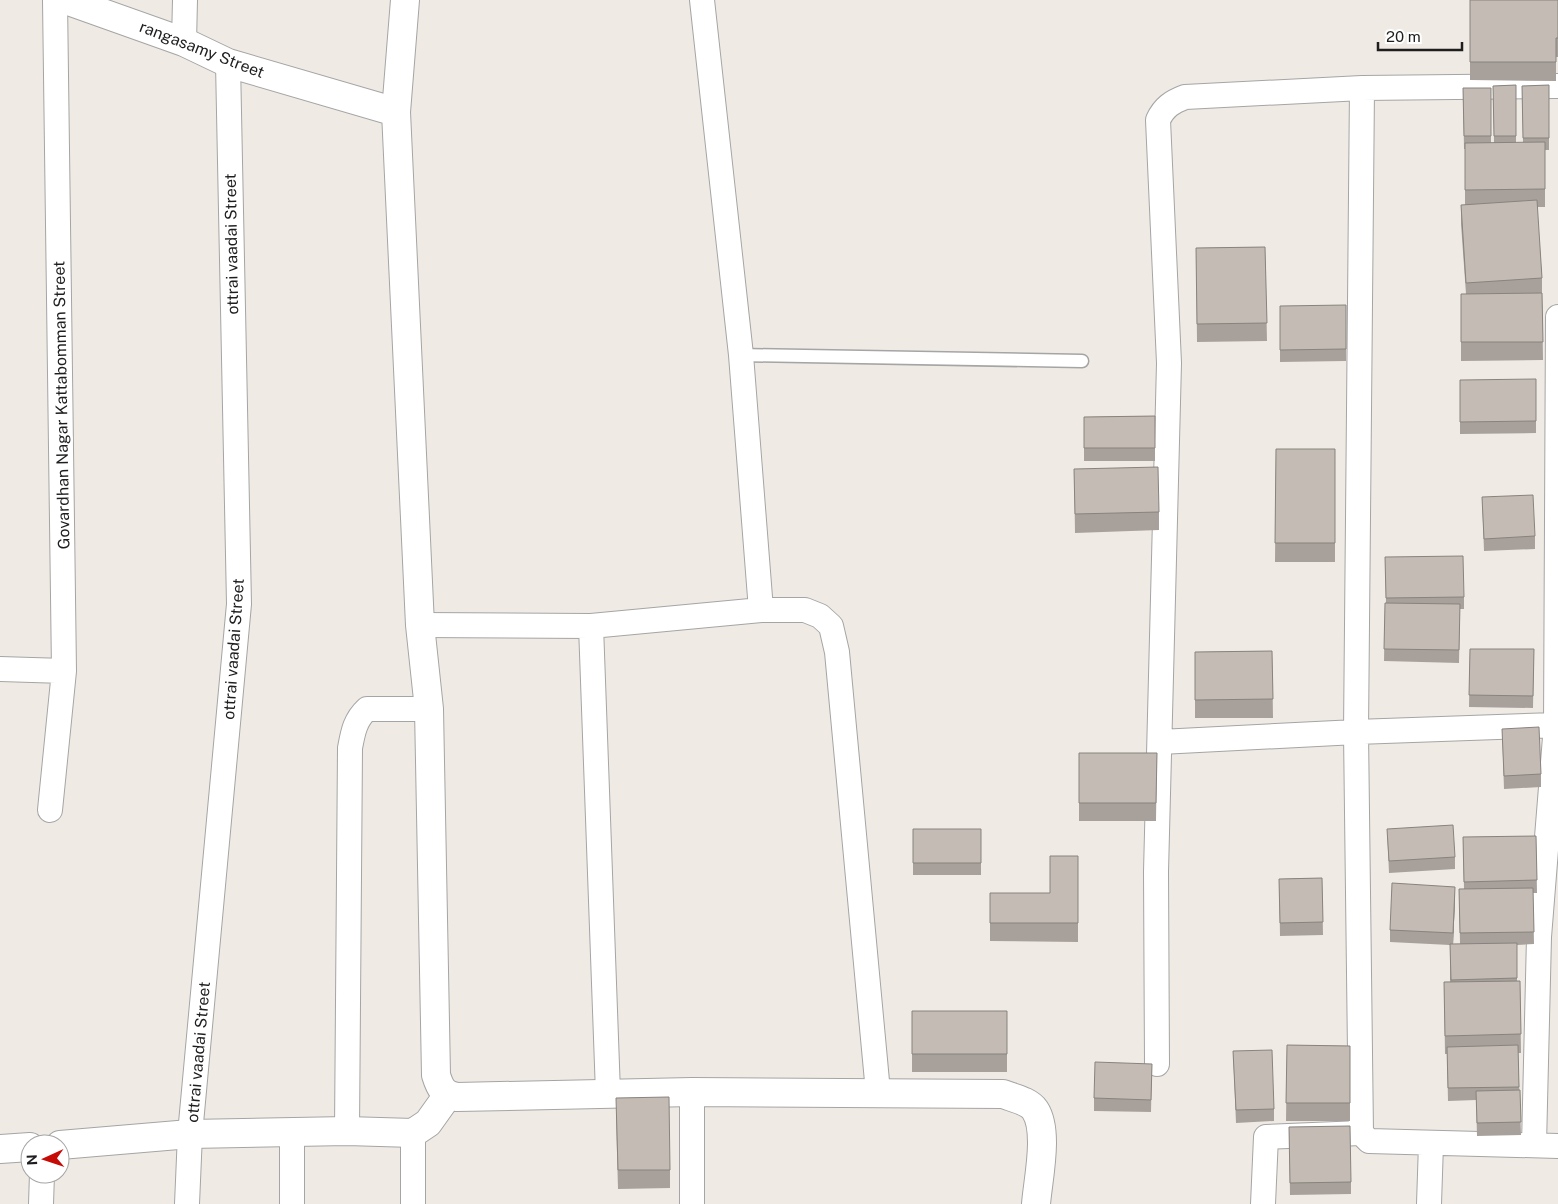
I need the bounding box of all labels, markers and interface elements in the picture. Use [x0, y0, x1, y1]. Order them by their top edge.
street label: rangasamy Street [137, 17, 267, 82]
scale bar [1378, 20, 1462, 52]
text: 20 m [1386, 28, 1421, 45]
street label: ottrai vaadai Street [221, 173, 242, 315]
street label: Govardhan Nagar Kattabomman Street [49, 261, 74, 549]
street label: ottrai vaadai Street [219, 578, 248, 720]
street label: ottrai vaadai Street [183, 981, 214, 1123]
north arrow [20, 1134, 70, 1184]
text: N [24, 1154, 40, 1166]

